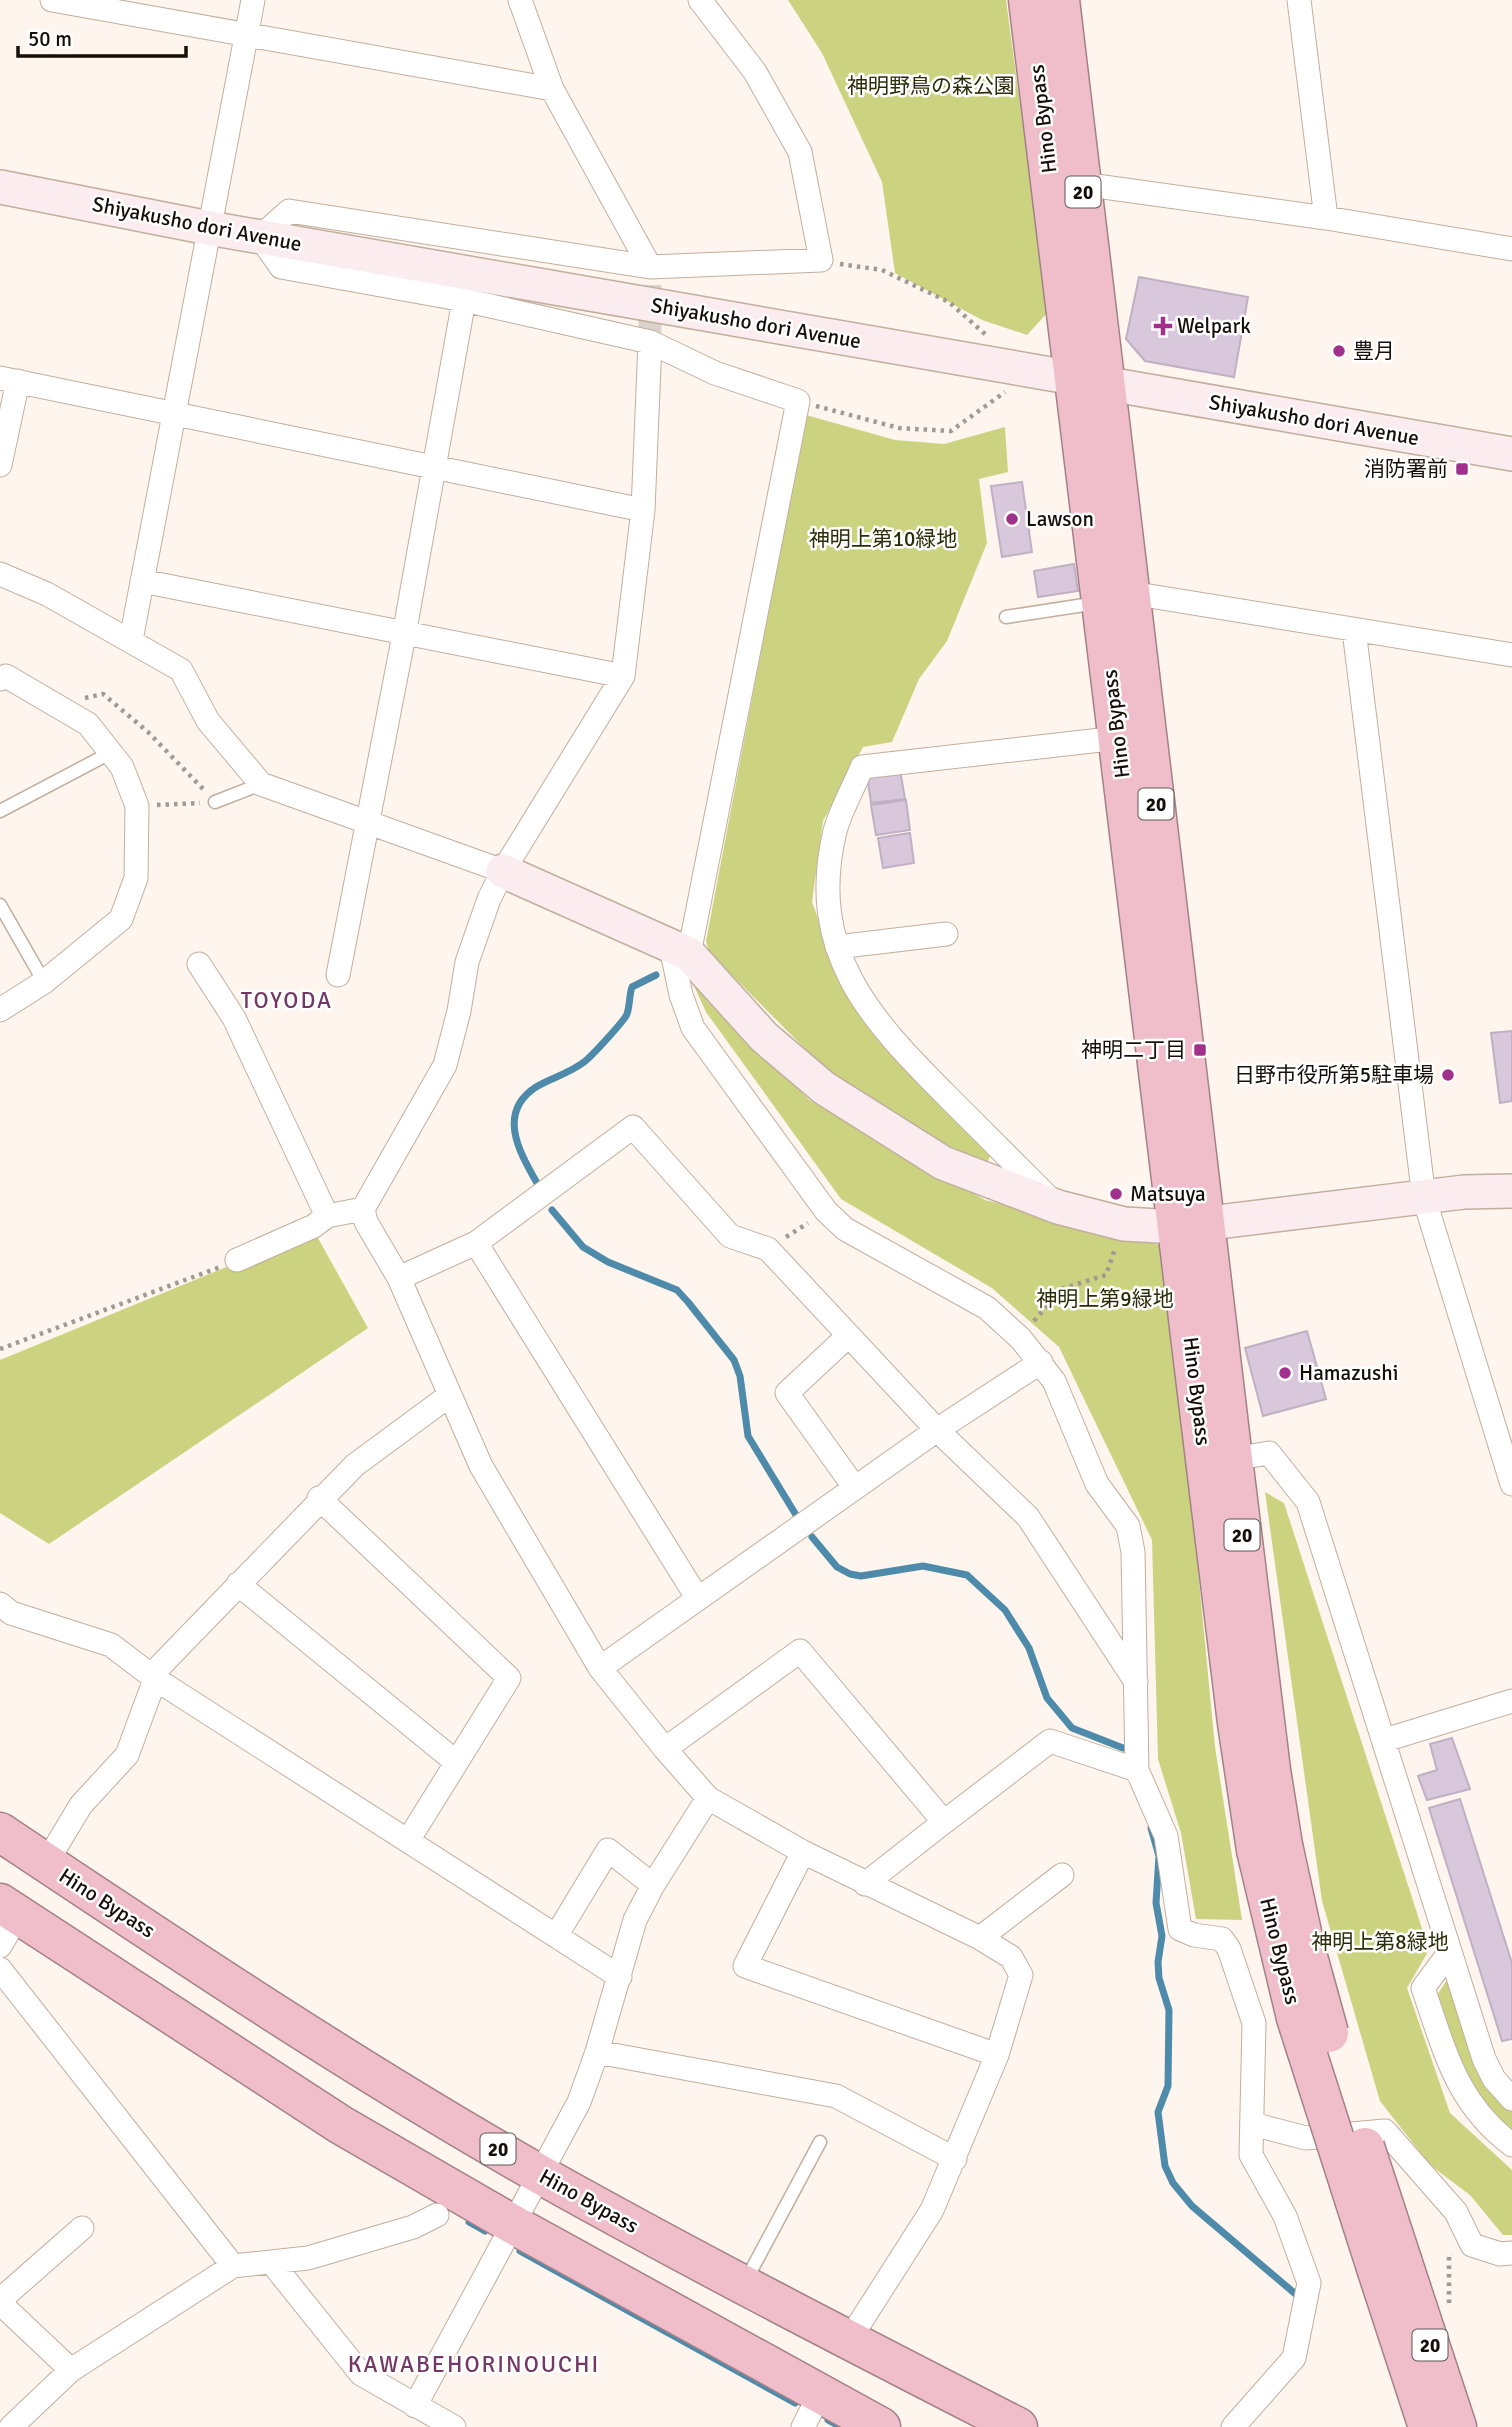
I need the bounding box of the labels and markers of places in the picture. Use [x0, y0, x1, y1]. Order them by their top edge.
place label: Welpark [1177, 313, 1251, 339]
marker: Welpark [1155, 318, 1171, 334]
place label: 豊月 [1353, 338, 1395, 364]
marker: 豊月 [1331, 343, 1347, 359]
place label: 消防署前 [1364, 456, 1448, 482]
marker: 消防署前 [1454, 461, 1470, 477]
place label: Lawson [1026, 506, 1094, 532]
marker: Lawson [1004, 511, 1020, 527]
place label: 神明二丁目 [1081, 1037, 1186, 1063]
marker: 神明二丁目 [1192, 1042, 1208, 1058]
place label: 日野市役所第5駐車場 [1234, 1062, 1434, 1088]
marker: 日野市役所第5駐車場 [1440, 1067, 1456, 1083]
place label: Matsuya [1130, 1181, 1206, 1207]
marker: Matsuya [1108, 1186, 1124, 1202]
place label: Hamazushi [1299, 1360, 1398, 1386]
marker: Hamazushi [1277, 1365, 1293, 1381]

